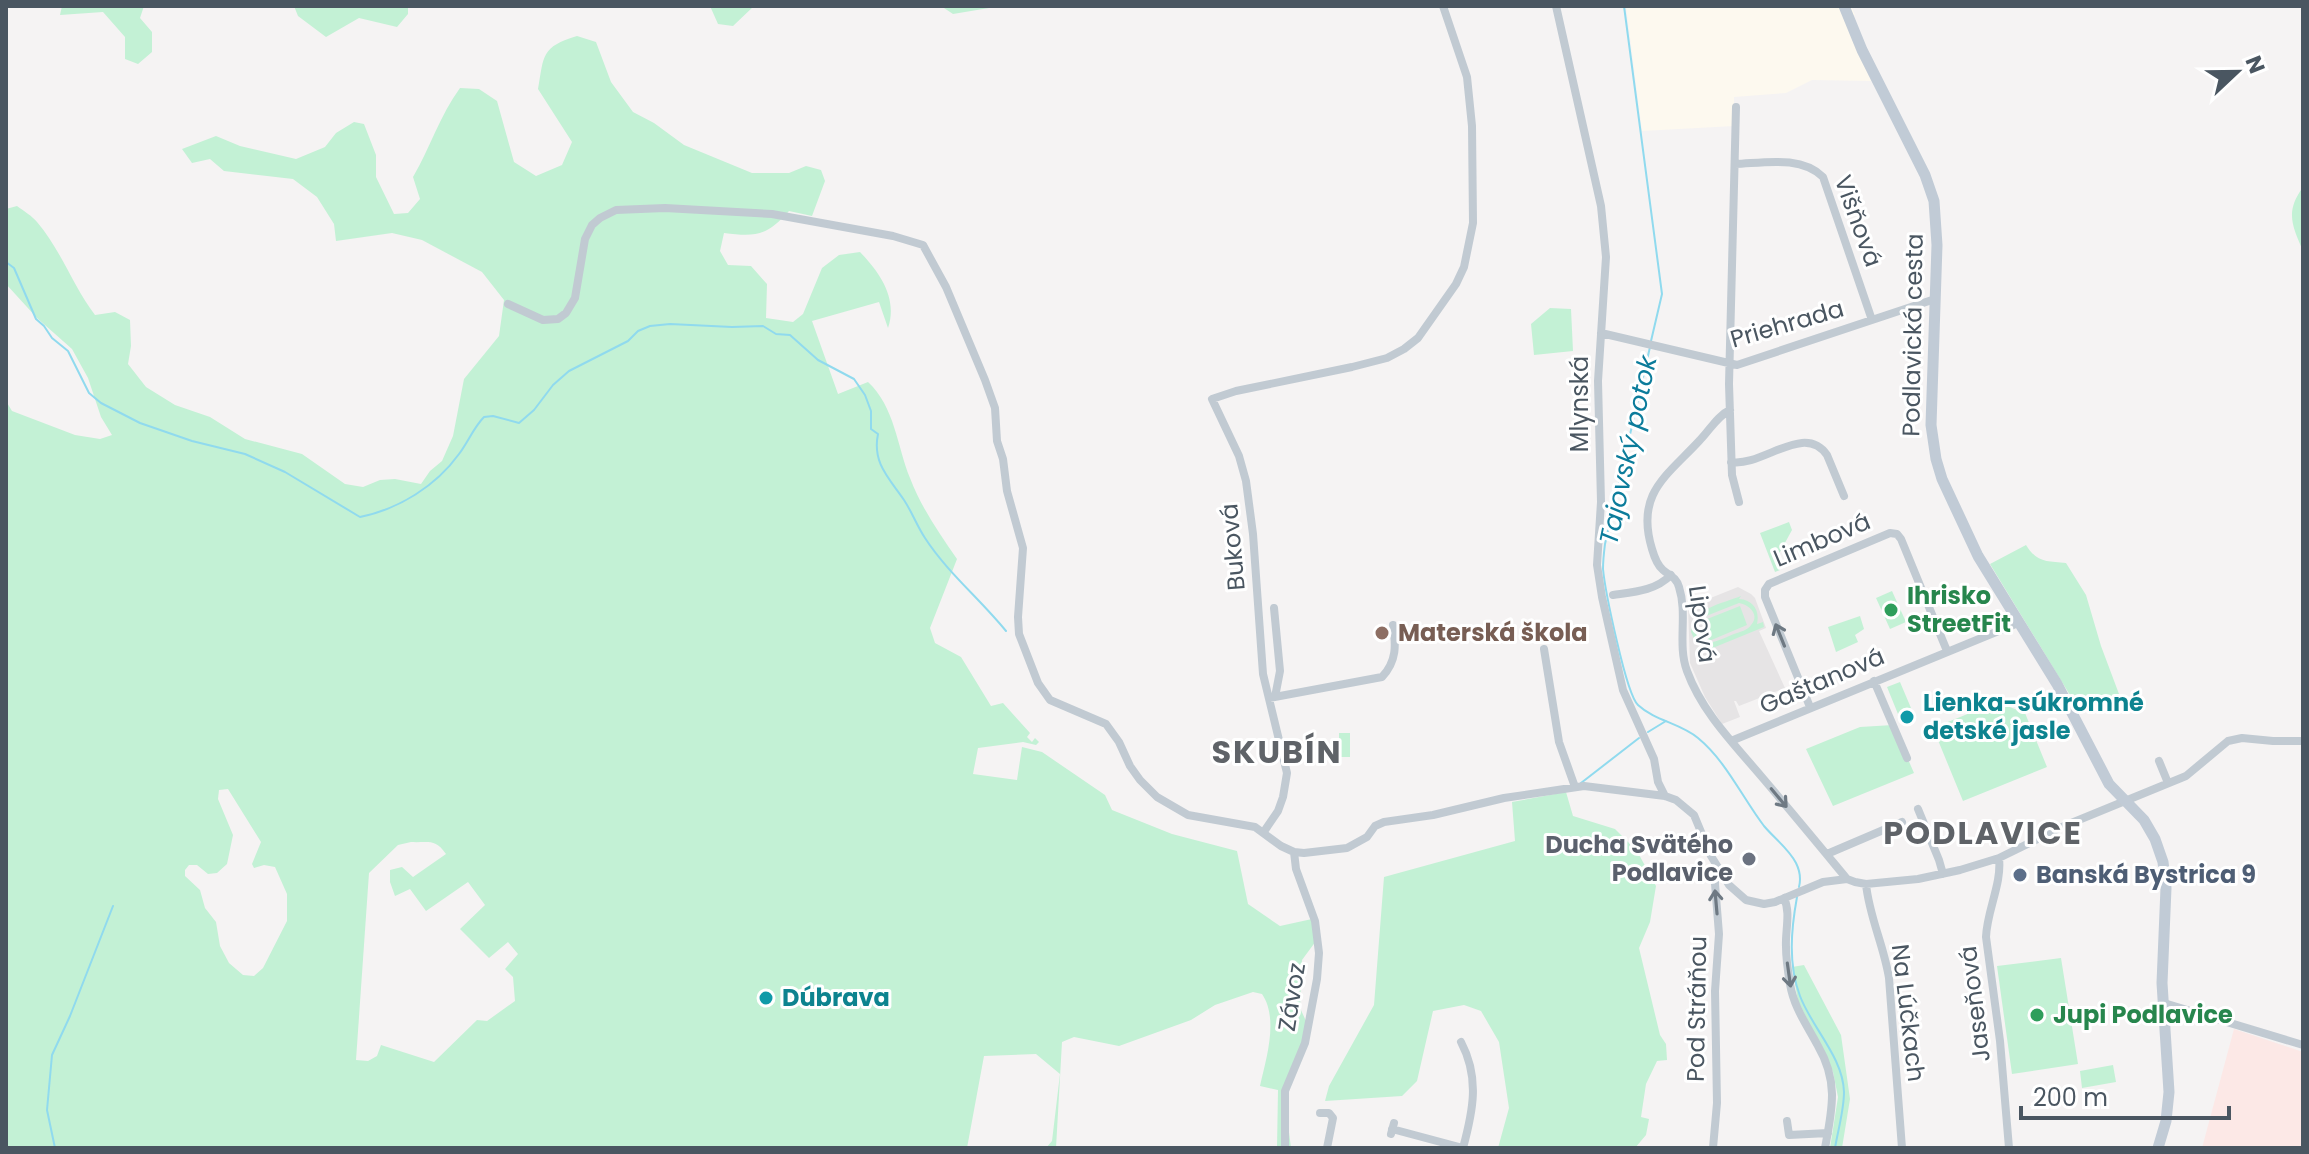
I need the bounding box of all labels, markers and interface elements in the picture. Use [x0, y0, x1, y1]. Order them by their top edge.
north arrow [2197, 32, 2277, 112]
text: N [2238, 51, 2273, 78]
street label: Višňová [1827, 171, 1890, 271]
street label: Podlavická cesta [1894, 233, 1931, 437]
street label: Priehrada [1726, 292, 1847, 355]
water label: Tajovský potok [1590, 351, 1666, 548]
street label: Mlynská [1563, 356, 1596, 452]
street label: Buková [1212, 502, 1253, 592]
street label: Limbová [1768, 504, 1875, 575]
place label: Ihrisko StreetFit [1907, 579, 2011, 640]
street label: Lipová [1681, 583, 1724, 665]
marker: Ihrisko StreetFit [1882, 601, 1900, 619]
place label: Materská škola [1398, 616, 1588, 649]
one-way arrow [1772, 623, 1787, 648]
marker: Materská škola [1373, 624, 1391, 642]
street label: Gaštanová [1754, 639, 1889, 722]
place label: Lienka-súkromné detské jasle [1923, 686, 2144, 747]
marker: Lienka-súkromné detské jasle [1898, 708, 1916, 726]
district label: SKUBÍN [1211, 729, 1343, 774]
one-way arrow [1770, 787, 1788, 807]
district label: PODLAVICE [1883, 810, 2083, 855]
place label: Ducha Svätého Podlavice [1545, 828, 1733, 889]
marker: Ducha Svätého Podlavice [1740, 850, 1758, 868]
place label: Banská Bystrica 9 [2036, 858, 2256, 891]
marker: Banská Bystrica 9 [2011, 866, 2029, 884]
one-way arrow [1709, 890, 1724, 916]
street label: Pod Stráňou [1679, 936, 1714, 1082]
street label: Na Lúčkach [1884, 942, 1933, 1084]
street label: Jaseňová [1951, 944, 1998, 1064]
street label: Závoz [1270, 960, 1313, 1034]
one-way arrow [1782, 962, 1797, 987]
place label: Dúbrava [782, 981, 890, 1014]
marker: Dúbrava [757, 989, 775, 1007]
place label: Jupi Podlavice [2053, 998, 2233, 1031]
marker: Jupi Podlavice [2028, 1006, 2046, 1024]
scale bar [2021, 1070, 2229, 1120]
text: 200 m [2033, 1081, 2108, 1114]

